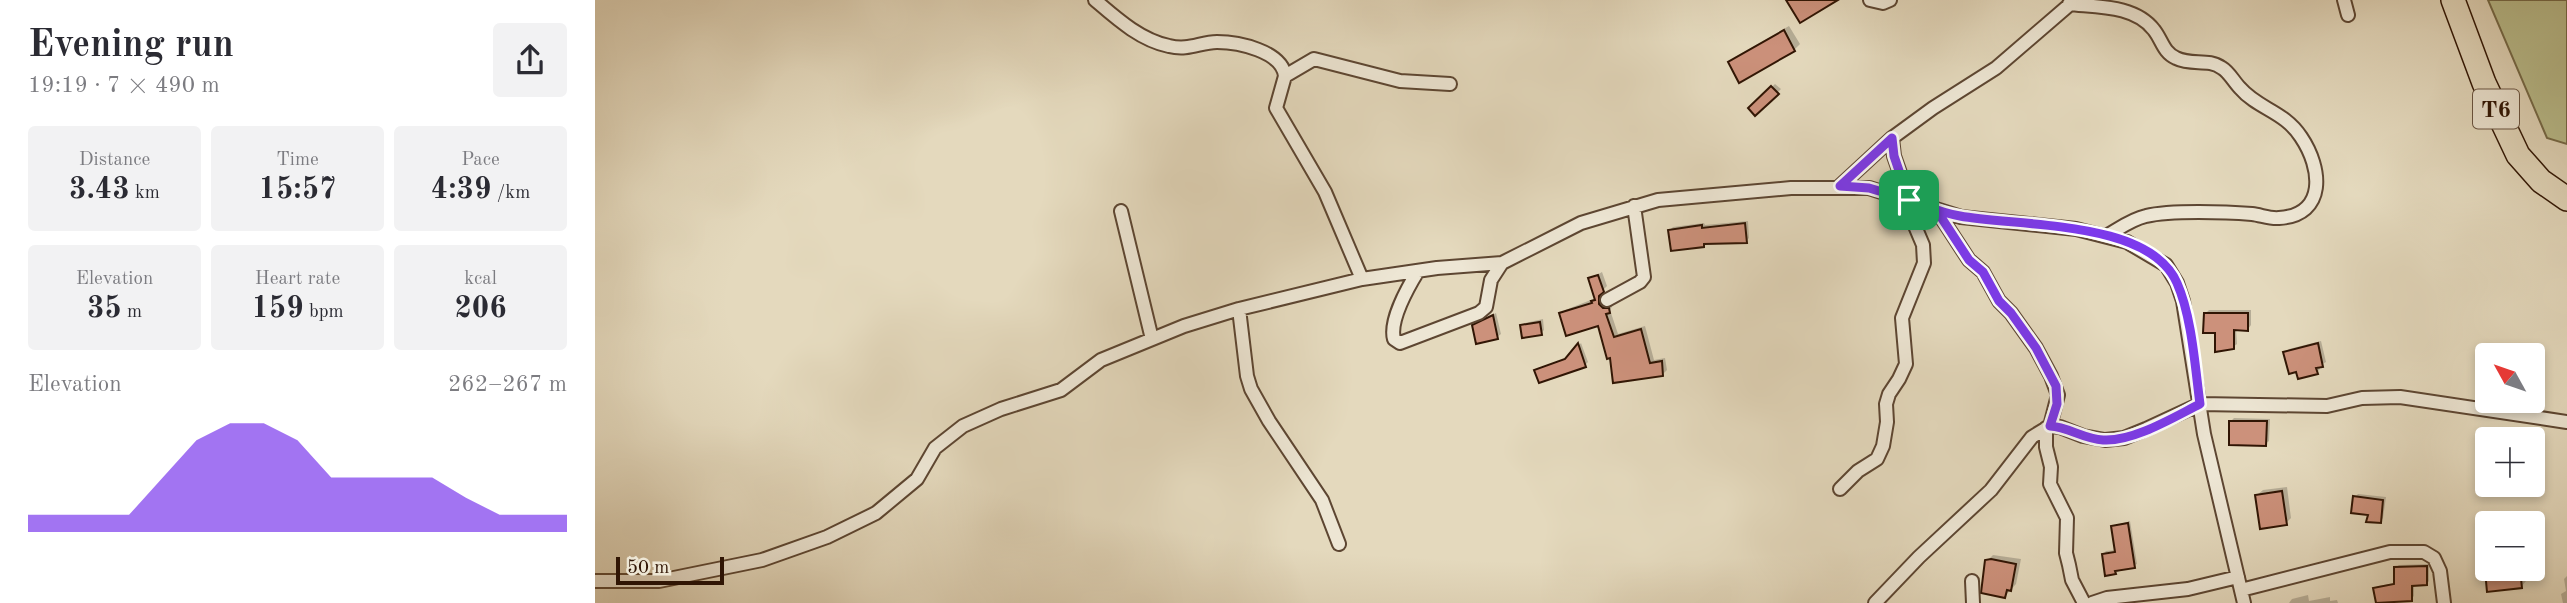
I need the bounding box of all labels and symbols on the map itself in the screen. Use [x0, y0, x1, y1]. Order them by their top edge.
road number: T6 [2473, 90, 2519, 128]
pin [1879, 170, 1939, 230]
north arrow [2475, 343, 2545, 413]
scale bar [616, 554, 725, 586]

